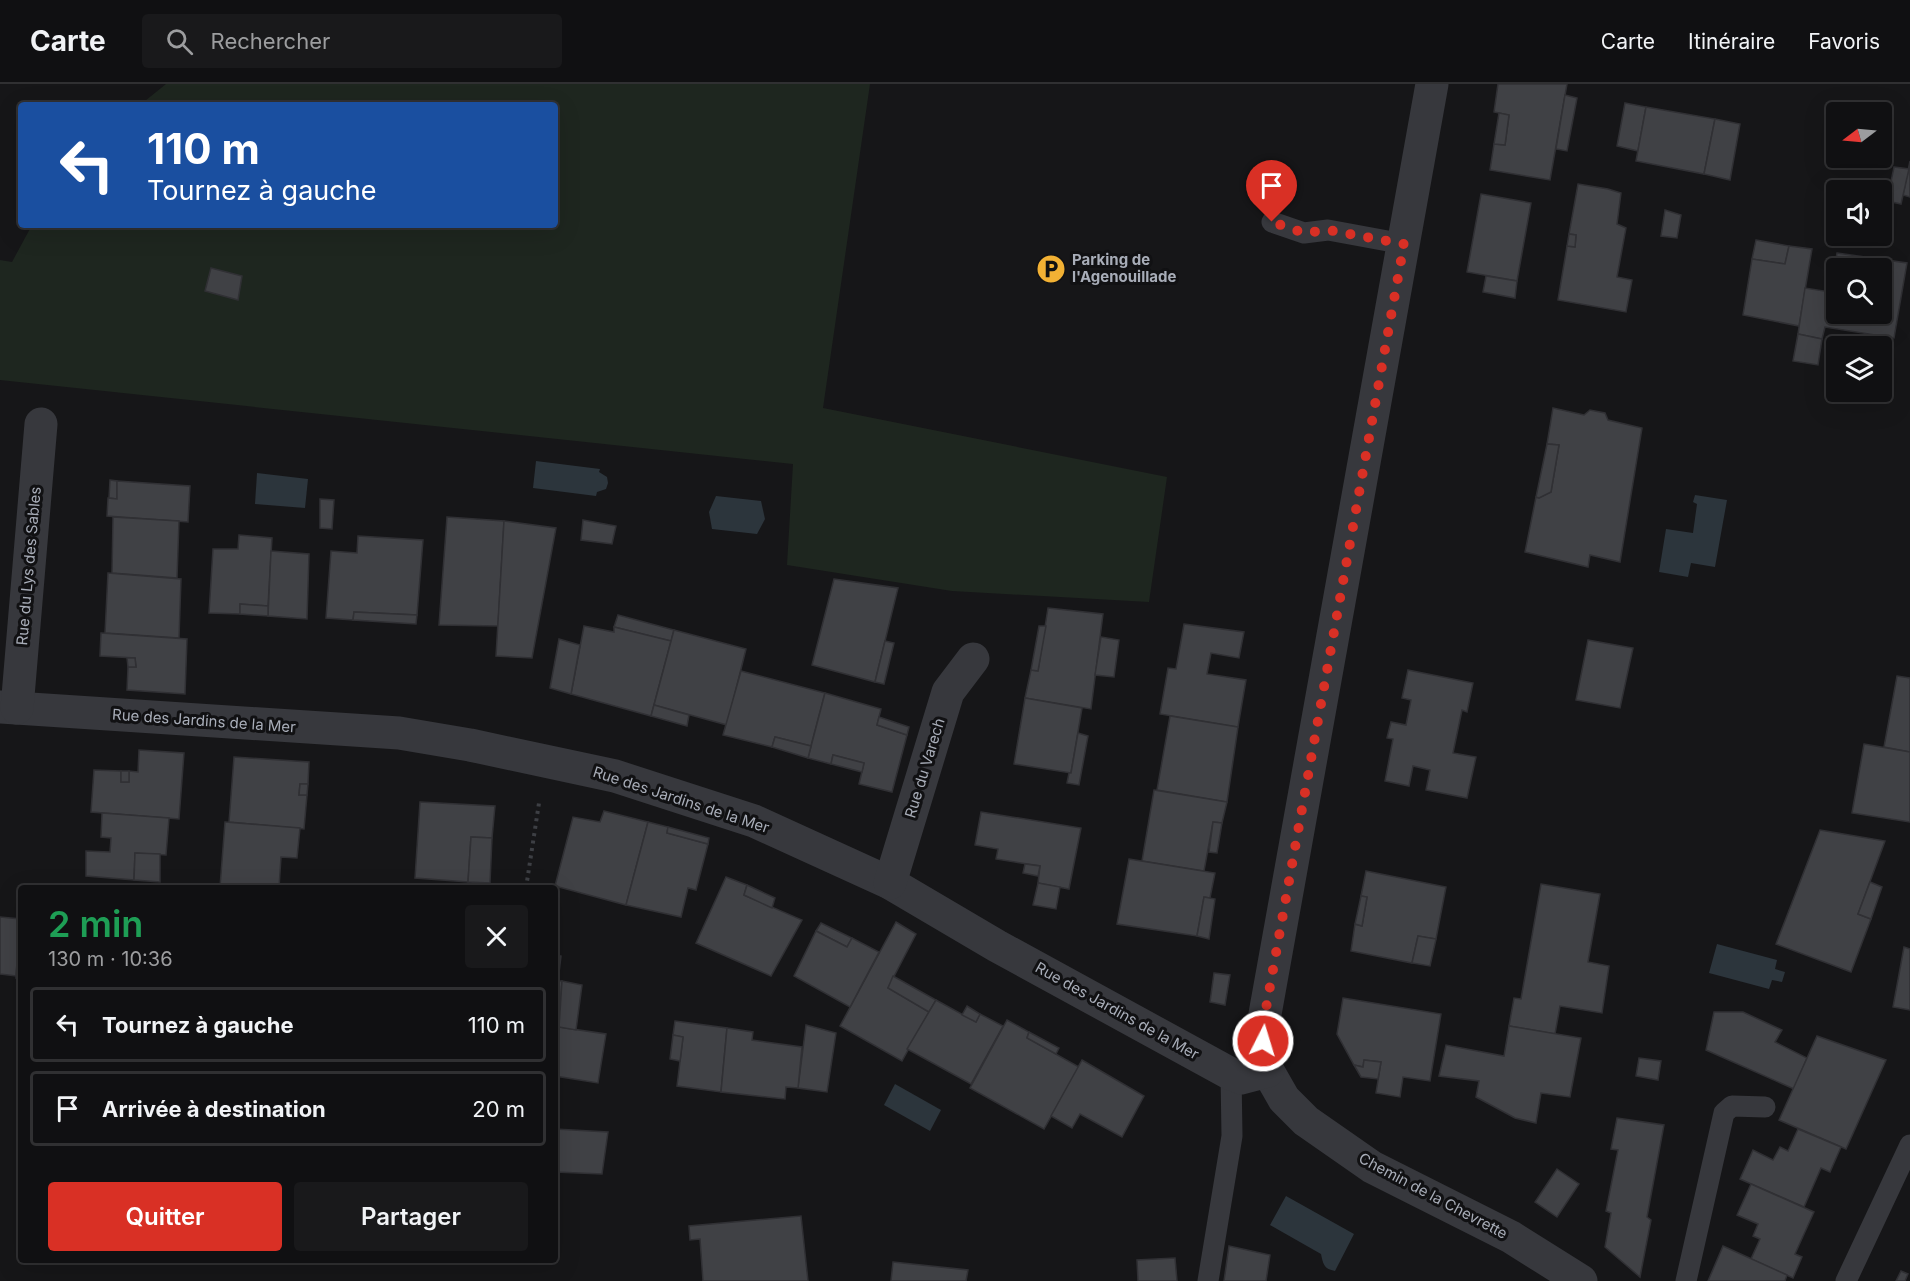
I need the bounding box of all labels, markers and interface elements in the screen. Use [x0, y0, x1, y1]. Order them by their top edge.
search box [142, 14, 562, 68]
text: Carte [30, 24, 106, 58]
icon: search [163, 25, 196, 58]
text: Rechercher [211, 28, 330, 54]
text: Carte [1601, 29, 1655, 54]
text: Itinéraire [1688, 29, 1775, 54]
text: Favoris [1808, 29, 1880, 54]
north arrow [1826, 102, 1892, 168]
map controls [1826, 102, 1892, 402]
text: 110 m [147, 123, 260, 174]
icon: left [48, 126, 126, 204]
pin [1246, 160, 1297, 222]
icon: arrive [1255, 169, 1288, 202]
text: Tournez à gauche [147, 174, 376, 207]
button: sound [1826, 180, 1892, 246]
place label: Parking de l'Agenouillade [1072, 250, 1176, 286]
parking icon: Parking de l'Agenouillade [1035, 253, 1067, 285]
button: search [1826, 258, 1892, 324]
button: layers [1826, 336, 1892, 402]
street label: Rue du Lys des Sables [12, 486, 45, 646]
street label: Rue des Jardins de la Mer [112, 705, 297, 736]
street label: Rue du Varech [900, 716, 949, 820]
street label: Rue des Jardins de la Mer [591, 762, 772, 837]
text: 2 min [48, 902, 143, 946]
button: close [465, 905, 528, 968]
text: 130 m · 10:36 [48, 947, 173, 971]
street label: Rue des Jardins de la Mer [1032, 958, 1203, 1064]
icon: left [51, 1008, 84, 1041]
position arrow [1231, 1009, 1295, 1073]
text: Tournez à gauche [102, 1012, 294, 1038]
text: 110 m [468, 1012, 525, 1038]
icon: arrive [51, 1092, 84, 1125]
text: Arrivée à destination [102, 1096, 326, 1122]
text: 20 m [472, 1096, 525, 1122]
street label: Chemin de la Chevrette [1356, 1148, 1511, 1243]
button: Quitter [48, 1182, 282, 1251]
button: Partager [294, 1182, 528, 1251]

